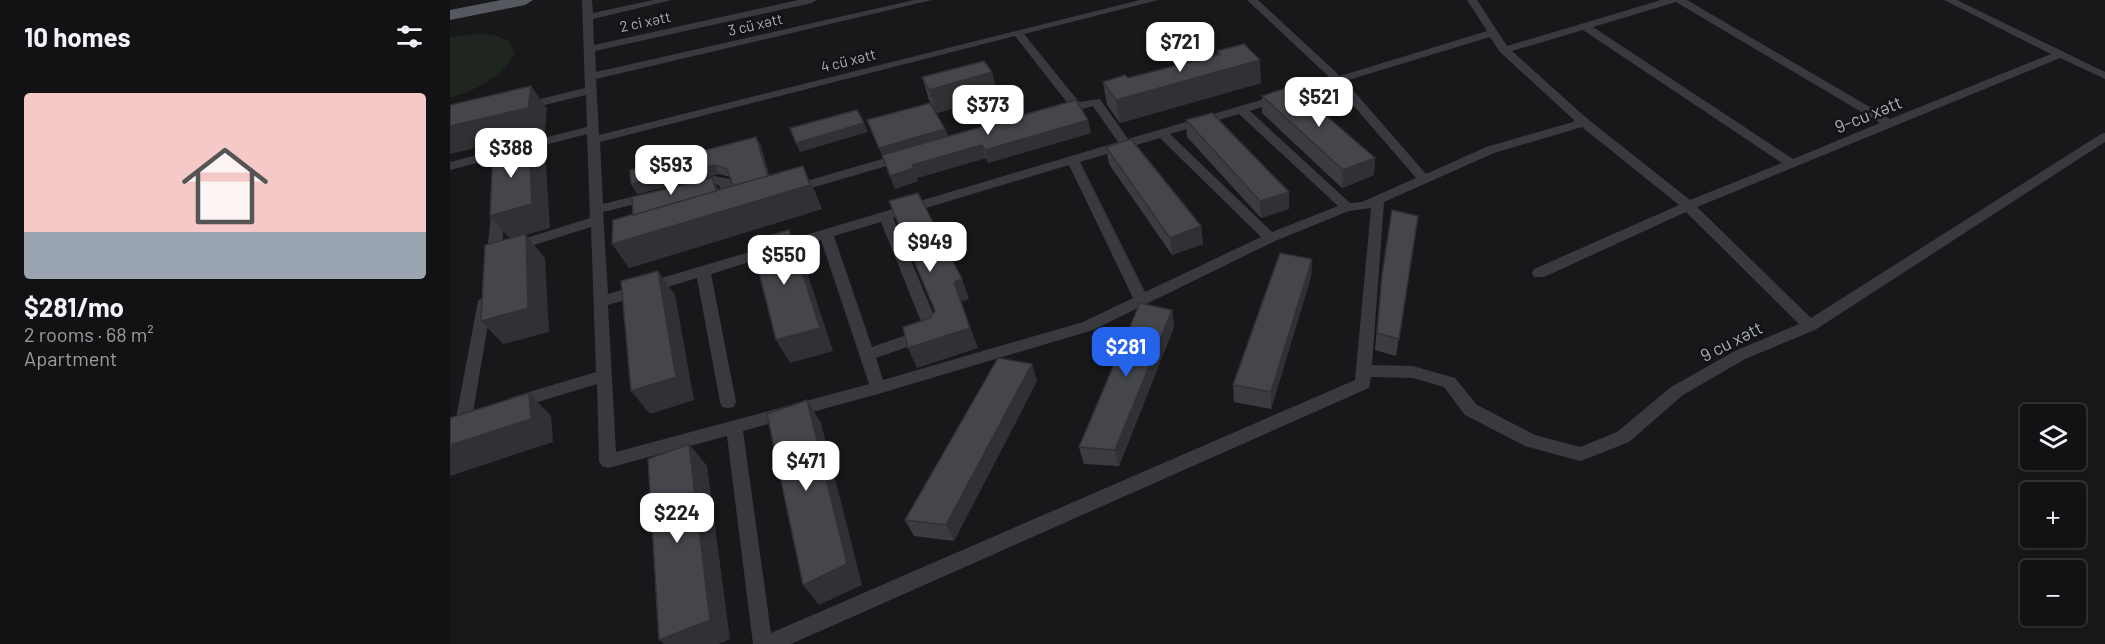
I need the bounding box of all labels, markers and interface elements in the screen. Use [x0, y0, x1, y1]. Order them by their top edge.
street label: 2 ci xətt [618, 7, 672, 35]
street label: 3 cü xətt [726, 9, 784, 39]
icon: filters [393, 20, 426, 53]
text: 10 homes [24, 21, 131, 52]
pin: $721 [1144, 22, 1216, 73]
text: $721 [1160, 29, 1200, 53]
street label: 4 cü xətt [819, 44, 877, 76]
pin: $521 [1283, 77, 1355, 128]
text: $521 [1299, 84, 1339, 108]
pin: $373 [952, 85, 1024, 136]
street label: 9-cu xətt [1831, 91, 1905, 137]
text: $373 [967, 92, 1009, 116]
pin: $388 [475, 128, 547, 179]
icon: home [171, 132, 279, 240]
text: $388 [489, 135, 533, 159]
pin: $593 [635, 145, 707, 196]
text: $593 [649, 152, 693, 176]
pin: $949 [894, 222, 966, 273]
text: $949 [908, 229, 952, 253]
pin: $550 [748, 235, 820, 286]
text: $550 [762, 242, 806, 266]
text: $281/mo [24, 291, 124, 322]
street label: 9 cu xətt [1696, 316, 1766, 366]
text: 2 rooms · 68 m² [24, 322, 154, 346]
pin: $281 [1090, 327, 1162, 378]
text: $281 [1106, 334, 1146, 358]
text: Apartment [24, 346, 117, 370]
map controls [2020, 404, 2086, 626]
button: layers [2020, 404, 2086, 470]
pin: $471 [770, 441, 842, 492]
text: $471 [786, 448, 826, 472]
button: + [2020, 482, 2086, 548]
pin: $224 [641, 493, 713, 544]
text: $224 [654, 500, 700, 524]
button: − [2020, 560, 2086, 626]

